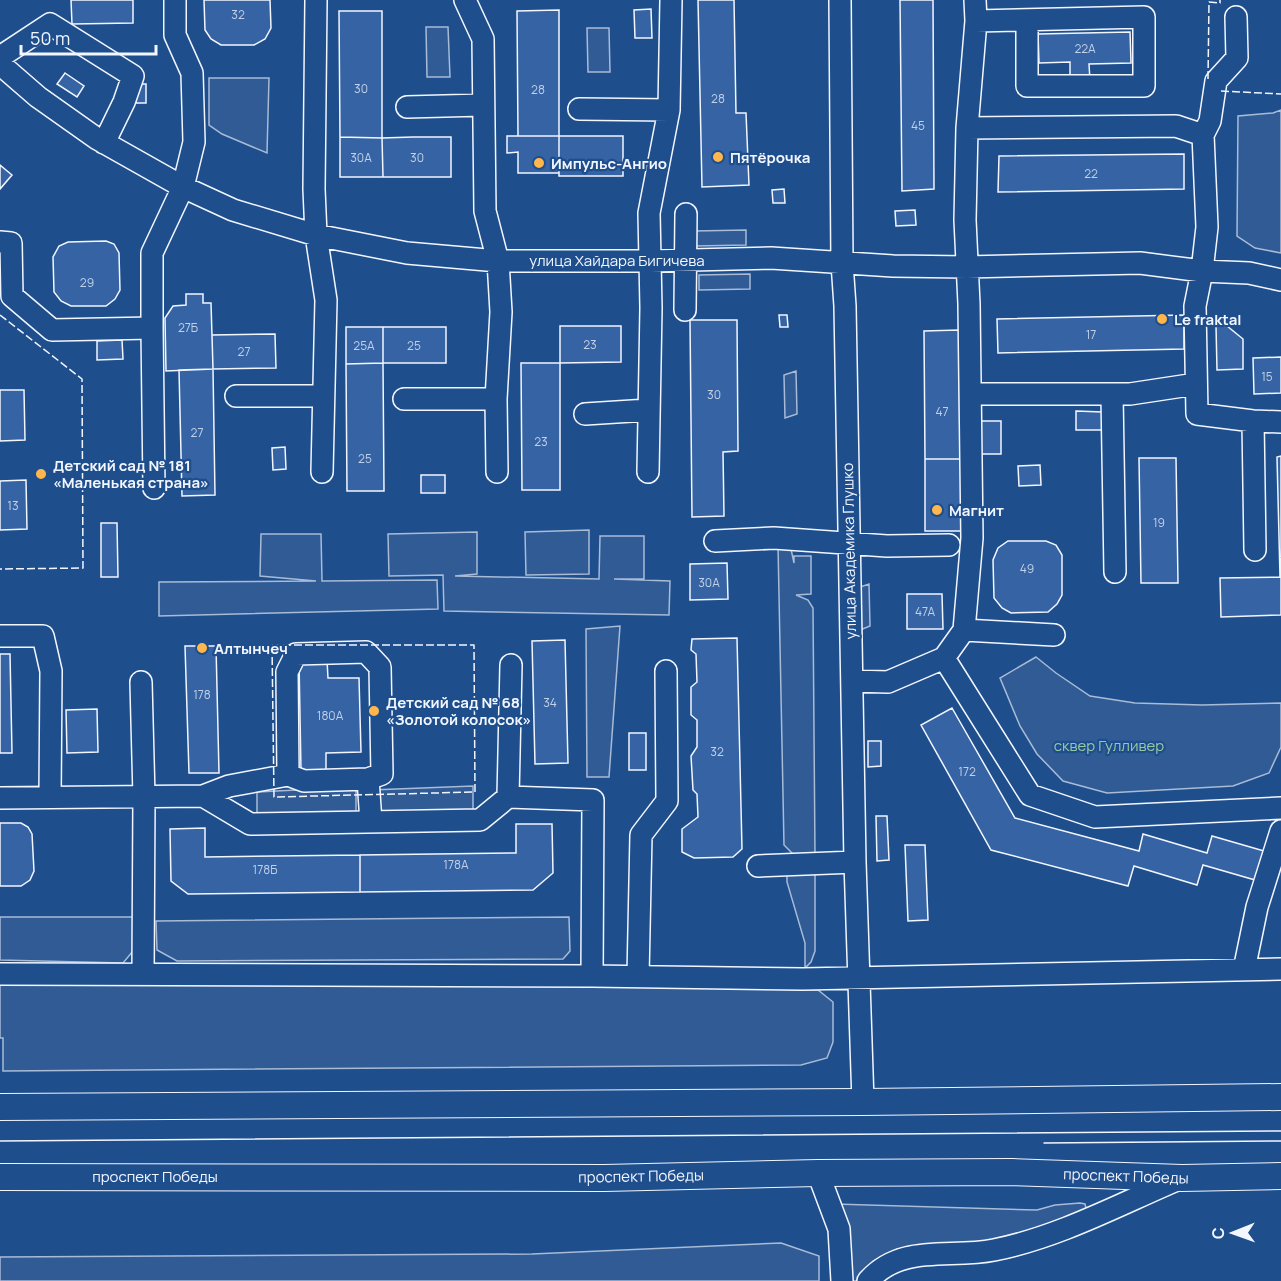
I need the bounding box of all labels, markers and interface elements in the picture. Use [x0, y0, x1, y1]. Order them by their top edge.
house number: 32 [231, 6, 245, 23]
scale bar [21, 18, 156, 56]
text: 50 m [30, 26, 70, 50]
house number: 22А [1074, 40, 1096, 57]
house number: 30 [354, 80, 368, 97]
house number: 28 [531, 81, 545, 98]
house number: 28 [711, 90, 725, 107]
house number: 45 [911, 117, 925, 134]
place label: Пятёрочка [730, 147, 810, 168]
house number: 30А [350, 149, 372, 166]
house number: 30 [410, 149, 424, 166]
marker: Пятёрочка [711, 150, 725, 164]
place label: Импульс-Ангио [551, 153, 667, 174]
marker: Импульс-Ангио [532, 156, 546, 170]
house number: 22 [1084, 165, 1098, 182]
street label: улица Хайдара Бигичева [529, 250, 705, 271]
house number: 29 [80, 274, 94, 291]
place label: Le fraktal [1174, 309, 1242, 330]
marker: Le fraktal [1155, 312, 1169, 326]
house number: 27Б [178, 319, 198, 336]
house number: 17 [1086, 326, 1096, 343]
house number: 23 [583, 336, 597, 353]
house number: 25А [353, 337, 375, 354]
house number: 25 [407, 337, 421, 354]
house number: 27 [238, 343, 250, 360]
house number: 15 [1261, 368, 1273, 385]
house number: 30 [707, 386, 721, 403]
house number: 47 [935, 403, 949, 420]
house number: 27 [191, 424, 203, 441]
house number: 23 [534, 433, 548, 450]
house number: 25 [358, 450, 372, 467]
place label: Детский сад № 181 «Маленькая страна» [53, 455, 209, 493]
street label: улица Академика Глушко [837, 462, 861, 640]
marker: Детский сад № 181 «Маленькая страна» [34, 467, 48, 481]
house number: 13 [7, 497, 19, 514]
place label: Магнит [949, 500, 1004, 521]
marker: Магнит [930, 503, 944, 517]
house number: 19 [1153, 514, 1165, 531]
house number: 49 [1020, 560, 1034, 577]
house number: 30А [698, 574, 720, 591]
house number: 47А [915, 603, 936, 620]
place label: Алтынчеч [214, 638, 288, 659]
marker: Алтынчеч [195, 641, 209, 655]
house number: 178 [193, 686, 211, 703]
place label: Детский сад № 68 «Золотой колосок» [386, 692, 531, 730]
house number: 34 [543, 694, 557, 711]
marker: Детский сад № 68 «Золотой колосок» [367, 704, 381, 718]
house number: 180А [317, 707, 344, 724]
park label: сквер Гулливер [1054, 735, 1164, 756]
house number: 32 [710, 743, 724, 760]
house number: 172 [958, 763, 976, 780]
house number: 178А [443, 856, 469, 873]
house number: 178Б [253, 861, 277, 878]
street label: проспект Победы [1063, 1163, 1189, 1189]
street label: проспект Победы [578, 1164, 704, 1188]
street label: проспект Победы [92, 1166, 218, 1187]
north arrow [1203, 1203, 1263, 1263]
text: С [1207, 1227, 1229, 1239]

